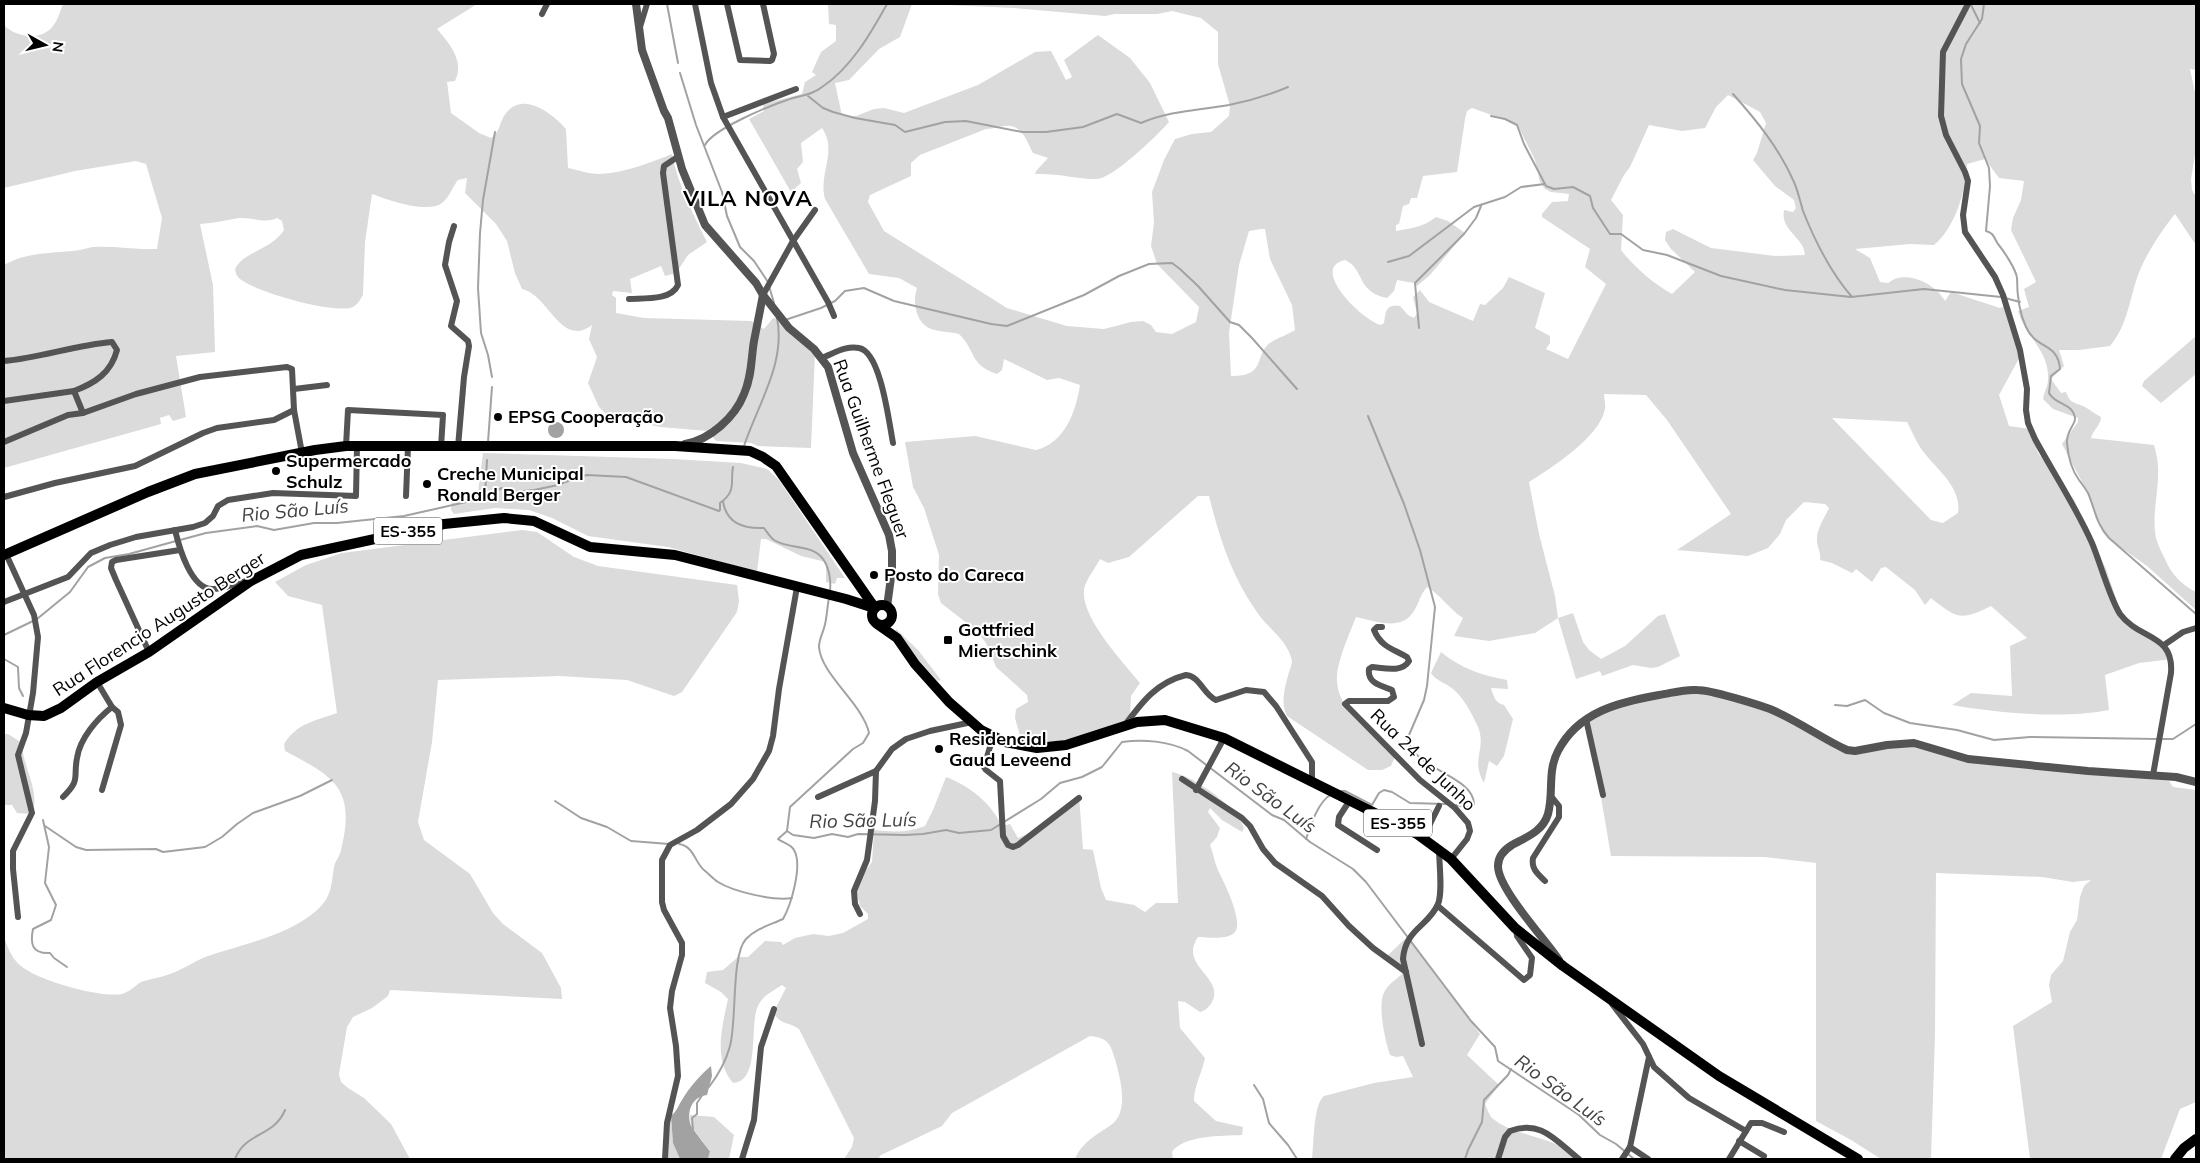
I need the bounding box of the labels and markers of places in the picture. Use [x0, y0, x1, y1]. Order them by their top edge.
place label: EPSG Cooperação [508, 405, 664, 428]
marker: EPSG Cooperação [492, 411, 504, 423]
place label: Supermercado Schulz [286, 449, 411, 493]
place label: Creche Municipal Ronald Berger [437, 462, 584, 506]
marker: Supermercado Schulz [270, 465, 282, 477]
marker: Creche Municipal Ronald Berger [421, 478, 433, 490]
place label: Posto do Careca [884, 563, 1024, 586]
marker: Posto do Careca [868, 569, 880, 581]
place label: Gottfried Miertschink [958, 618, 1058, 662]
marker: Gottfried Miertschink [942, 634, 954, 646]
place label: Residencial Gaud Leveend [949, 727, 1071, 771]
marker: Residencial Gaud Leveend [933, 743, 945, 755]

